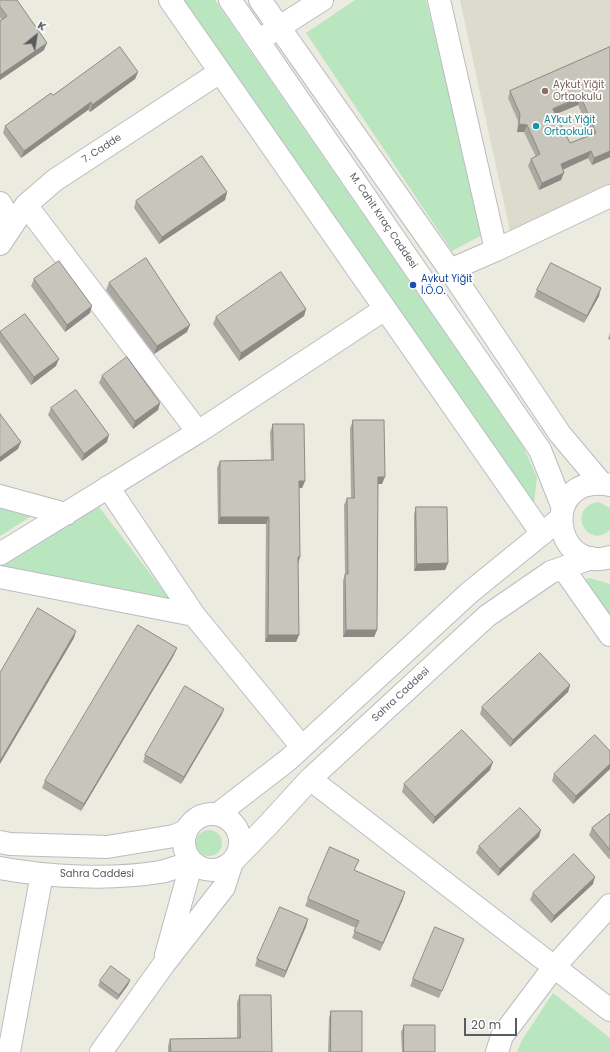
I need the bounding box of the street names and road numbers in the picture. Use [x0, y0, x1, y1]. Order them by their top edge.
street label: 7. Cadde [80, 132, 124, 166]
street label: M. Cahit Kıraç Caddesi [347, 171, 419, 271]
street label: Sahra Caddesi [370, 665, 432, 725]
street label: Sahra Caddesi [60, 868, 134, 880]

